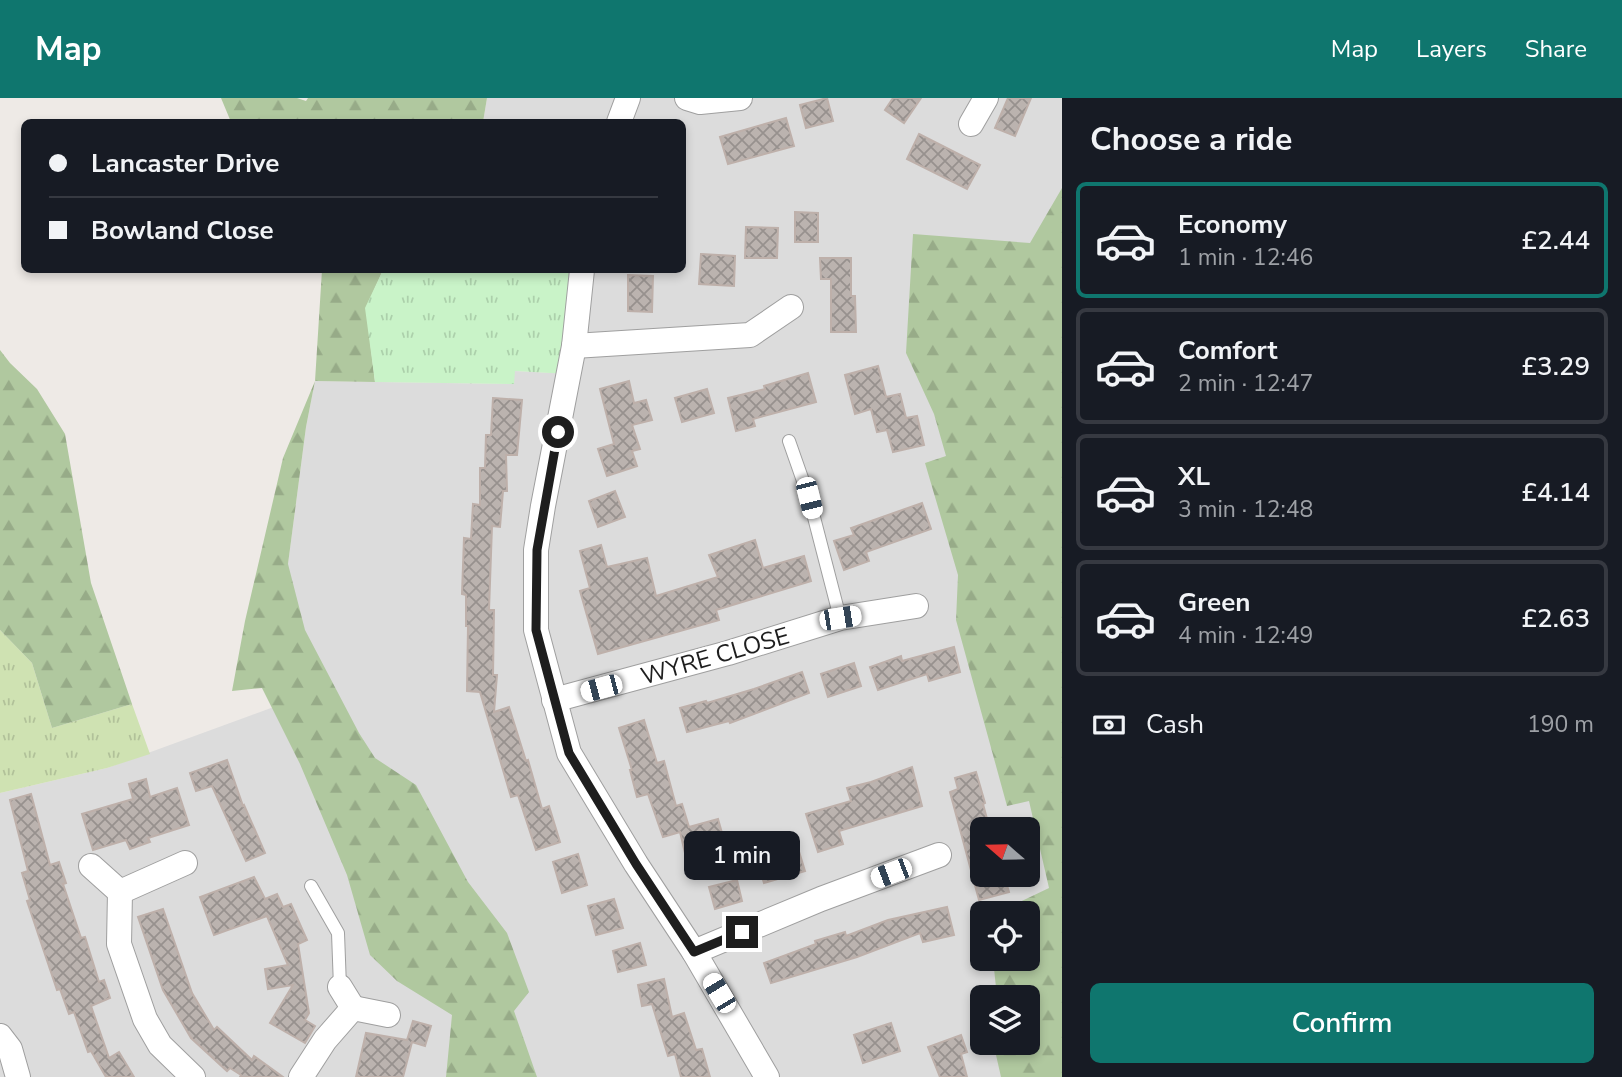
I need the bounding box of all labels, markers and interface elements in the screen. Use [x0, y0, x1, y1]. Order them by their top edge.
text: Map [35, 27, 102, 72]
text: Map [1331, 33, 1378, 65]
text: Layers [1416, 33, 1487, 65]
text: Share [1525, 33, 1587, 65]
text: Choose a ride [1090, 118, 1292, 161]
text: Lancaster Drive [91, 146, 279, 181]
text: Economy [1178, 207, 1287, 242]
icon: car [1094, 209, 1157, 272]
text: Bowland Close [91, 213, 274, 248]
text: £2.44 [1521, 223, 1590, 258]
text: 1 min · 12:46 [1178, 242, 1313, 273]
text: Comfort [1178, 333, 1278, 368]
icon: car [1094, 335, 1157, 398]
text: £3.29 [1521, 349, 1590, 384]
text: 2 min · 12:47 [1178, 368, 1313, 399]
route start [542, 416, 574, 448]
text: XL [1178, 459, 1210, 494]
icon: car [1094, 461, 1157, 524]
car [794, 475, 825, 521]
text: £4.14 [1521, 475, 1590, 510]
text: 3 min · 12:48 [1178, 494, 1313, 525]
text: Green [1178, 585, 1251, 620]
icon: car [1094, 587, 1157, 650]
text: £2.63 [1521, 601, 1590, 636]
car [818, 604, 863, 632]
street label: WYRE CLOSE [637, 620, 793, 692]
text: 4 min · 12:49 [1178, 620, 1313, 651]
car [578, 672, 625, 704]
icon: cash [1090, 706, 1128, 744]
text: Cash [1146, 707, 1204, 742]
text: 190 m [1527, 709, 1594, 740]
north arrow [970, 817, 1040, 887]
map controls [970, 817, 1040, 1055]
callout: 1 min [684, 830, 800, 880]
text: 1 min [713, 840, 771, 871]
car [868, 856, 915, 890]
button: locate [970, 901, 1040, 971]
route end [726, 916, 758, 948]
car [700, 970, 739, 1016]
button: Confirm [1090, 983, 1594, 1063]
button: layers [970, 985, 1040, 1055]

